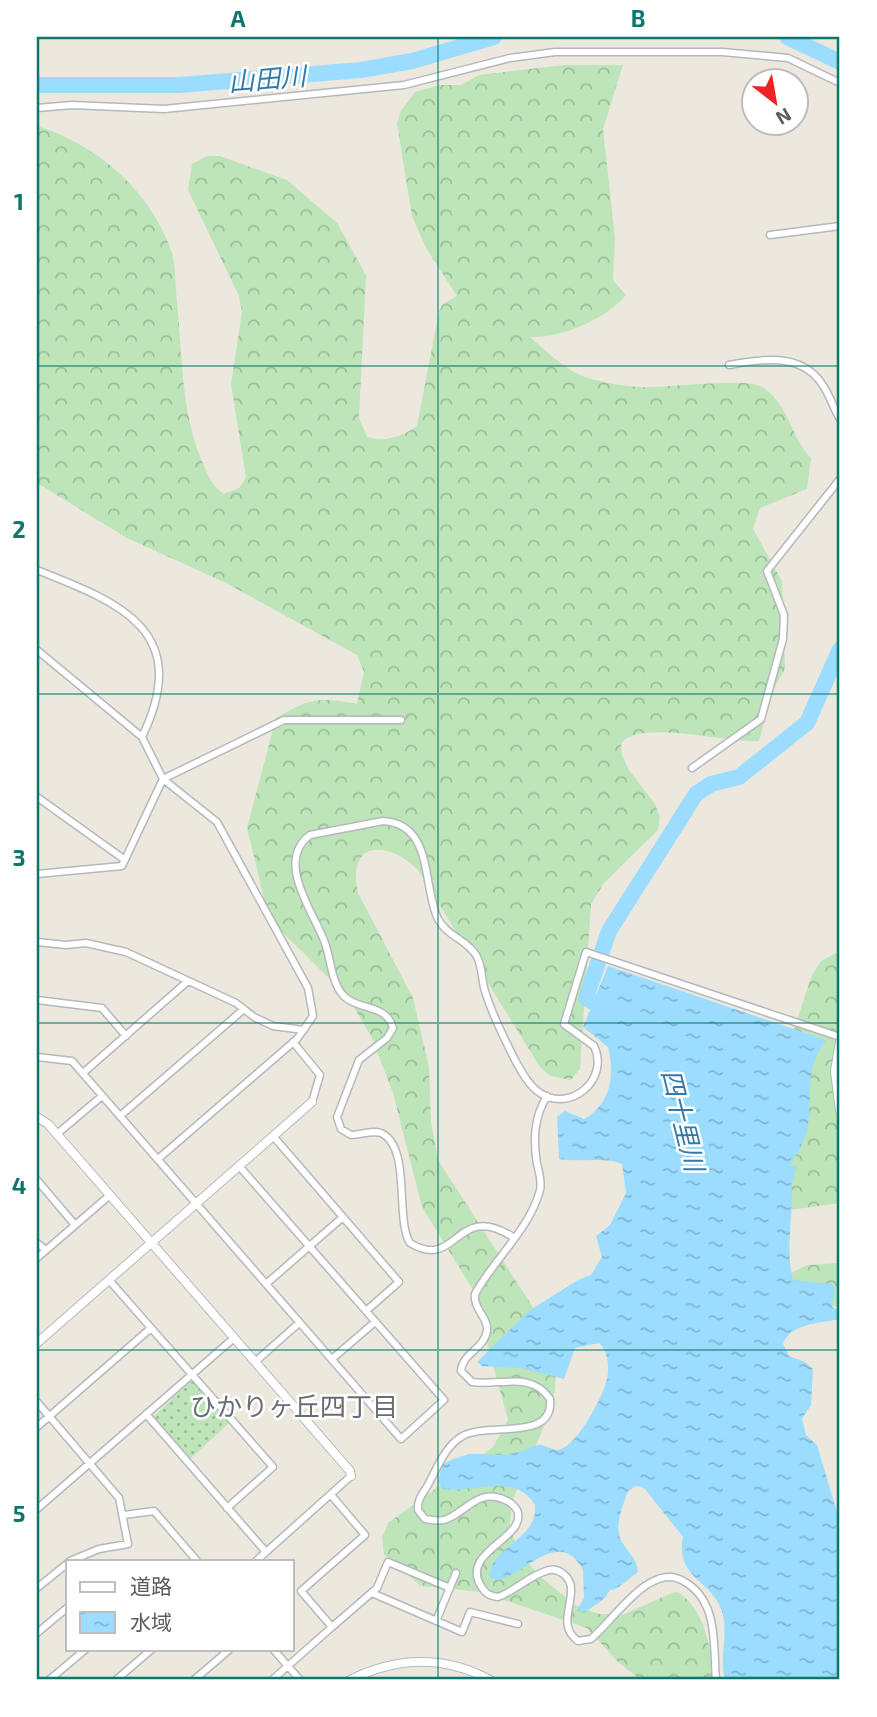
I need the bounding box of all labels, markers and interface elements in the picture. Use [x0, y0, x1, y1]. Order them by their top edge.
text: A [230, 4, 246, 32]
text: B [631, 4, 645, 32]
water label: 山田川 [227, 59, 310, 97]
north arrow [740, 66, 810, 136]
text: N [772, 104, 796, 130]
text: 1 [14, 187, 24, 215]
text: 2 [12, 515, 26, 543]
text: 3 [12, 843, 26, 871]
water label: 四十里川 [656, 1066, 712, 1177]
text: 4 [12, 1171, 26, 1199]
district label: ひかりヶ丘四丁目 [190, 1390, 398, 1421]
text: 5 [13, 1499, 25, 1527]
legend [66, 1560, 294, 1650]
text: 道路 [130, 1573, 172, 1598]
text: 水域 [130, 1609, 172, 1634]

